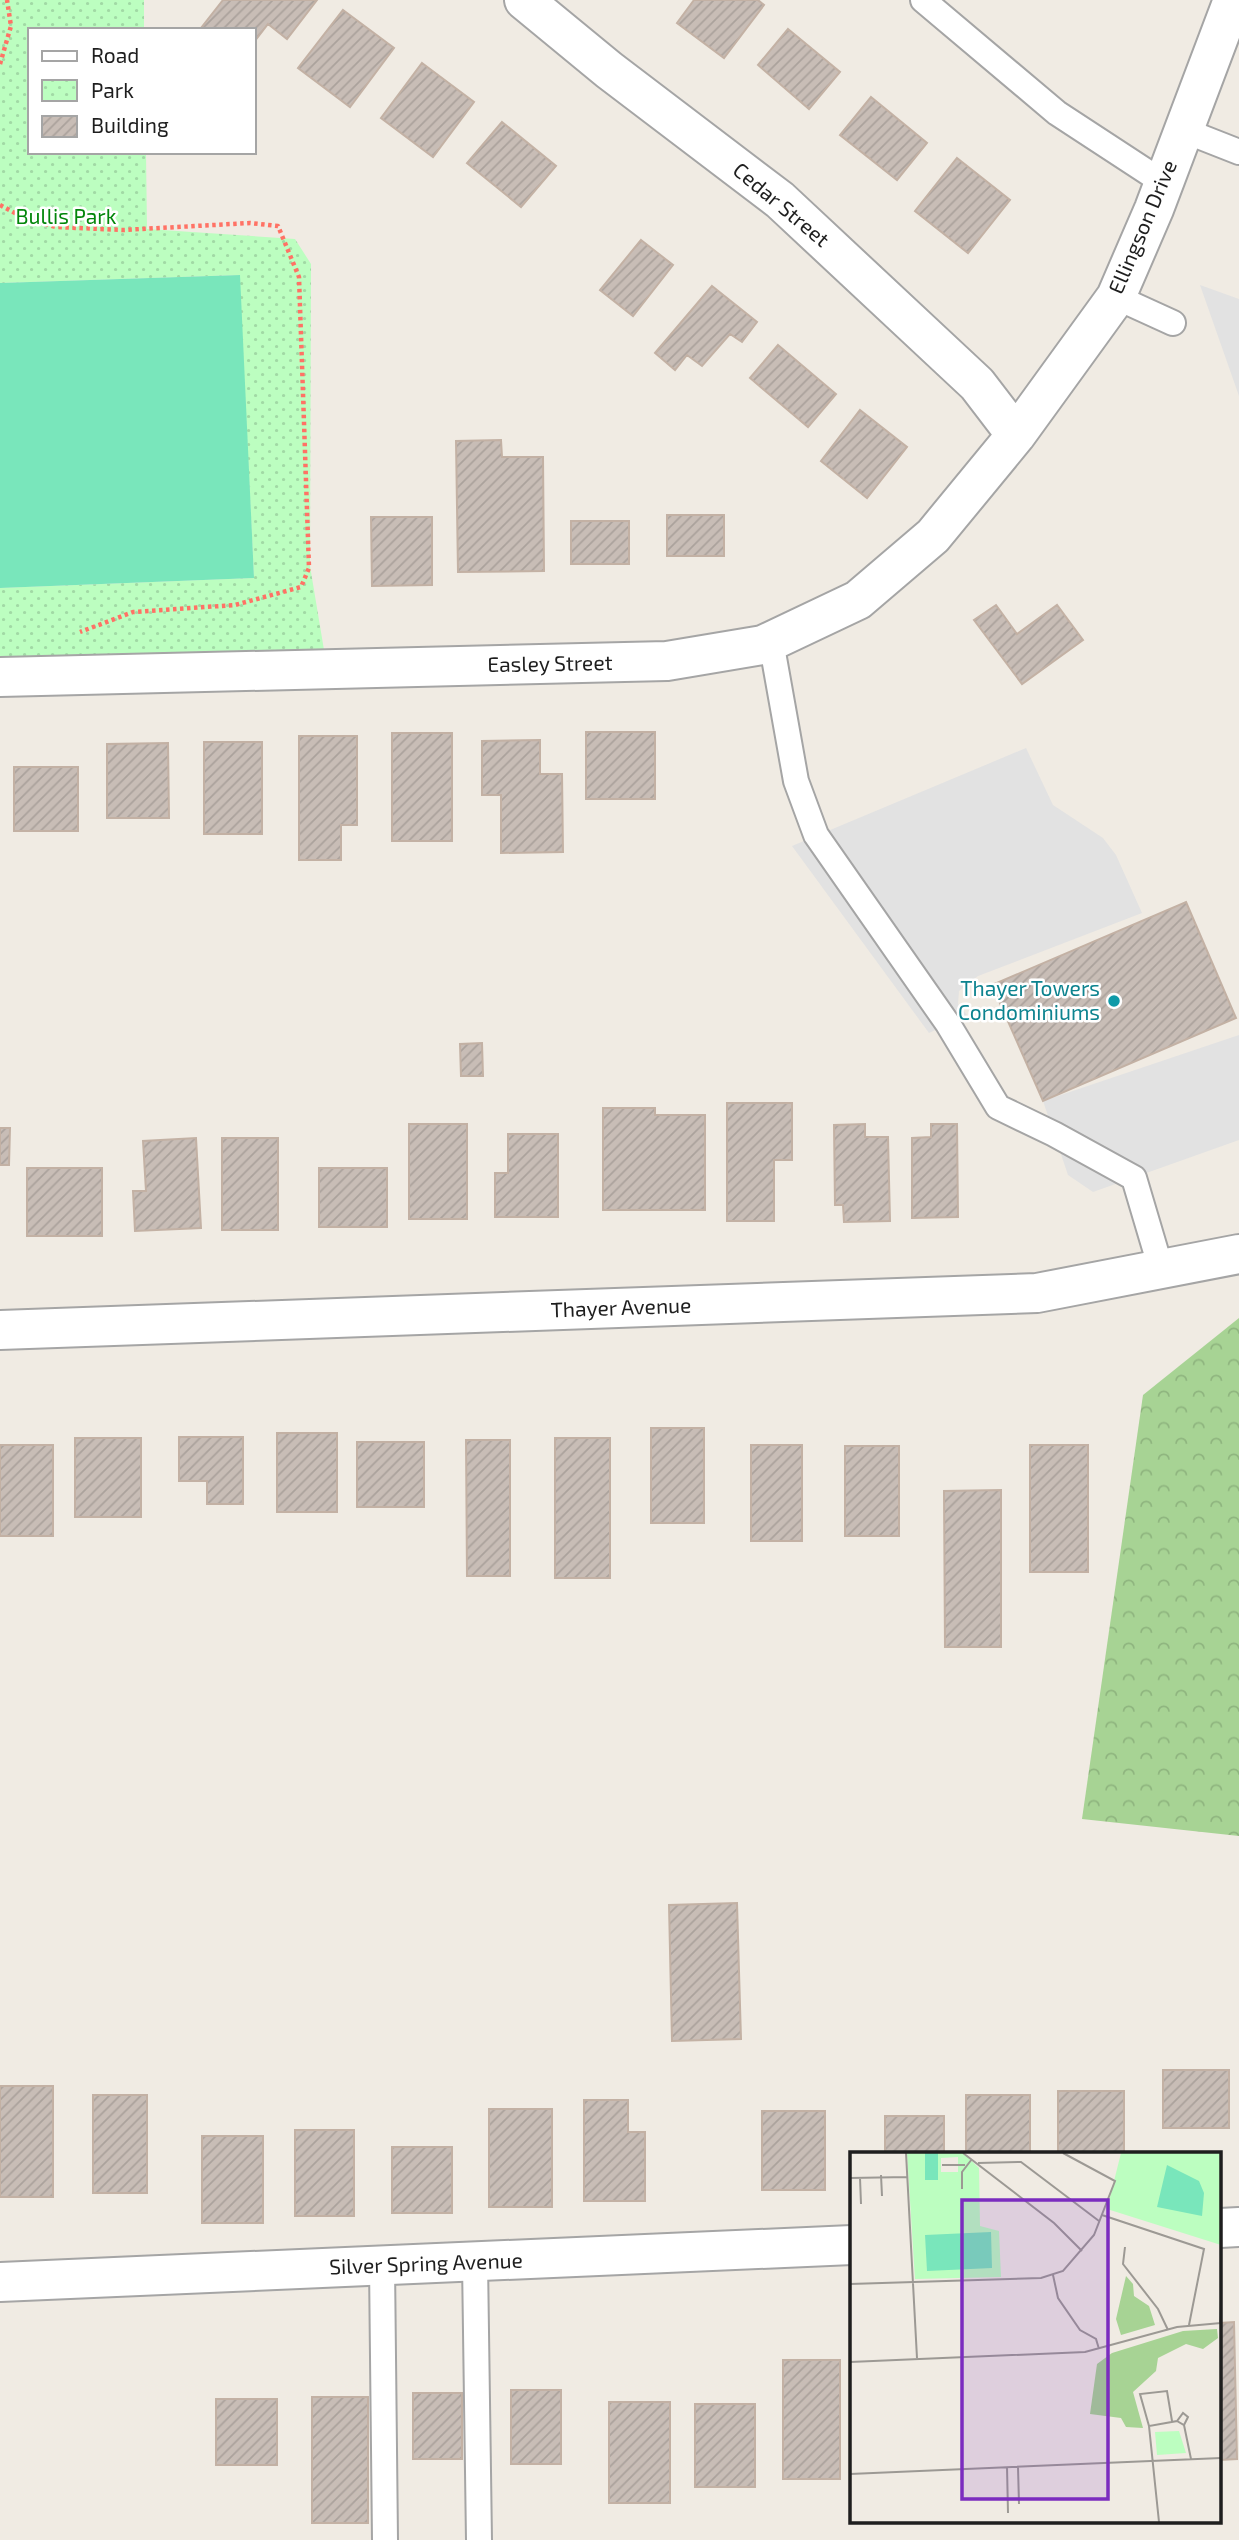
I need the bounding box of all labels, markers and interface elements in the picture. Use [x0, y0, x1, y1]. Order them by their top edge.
legend [28, 28, 256, 154]
text: Road [91, 42, 139, 67]
text: Park [91, 77, 134, 102]
text: Building [91, 112, 169, 137]
street label: Cedar Street [729, 156, 835, 251]
street label: Ellingson Drive [1102, 156, 1181, 297]
park label: Bullis Park [16, 203, 117, 228]
street label: Easley Street [487, 649, 613, 676]
place label: Thayer Towers Condominiums [958, 975, 1100, 1024]
marker: Thayer Towers Condominiums [1106, 993, 1122, 1009]
street label: Thayer Avenue [550, 1292, 692, 1321]
inset map [850, 2152, 1222, 2522]
street label: Silver Spring Avenue [329, 2247, 523, 2278]

